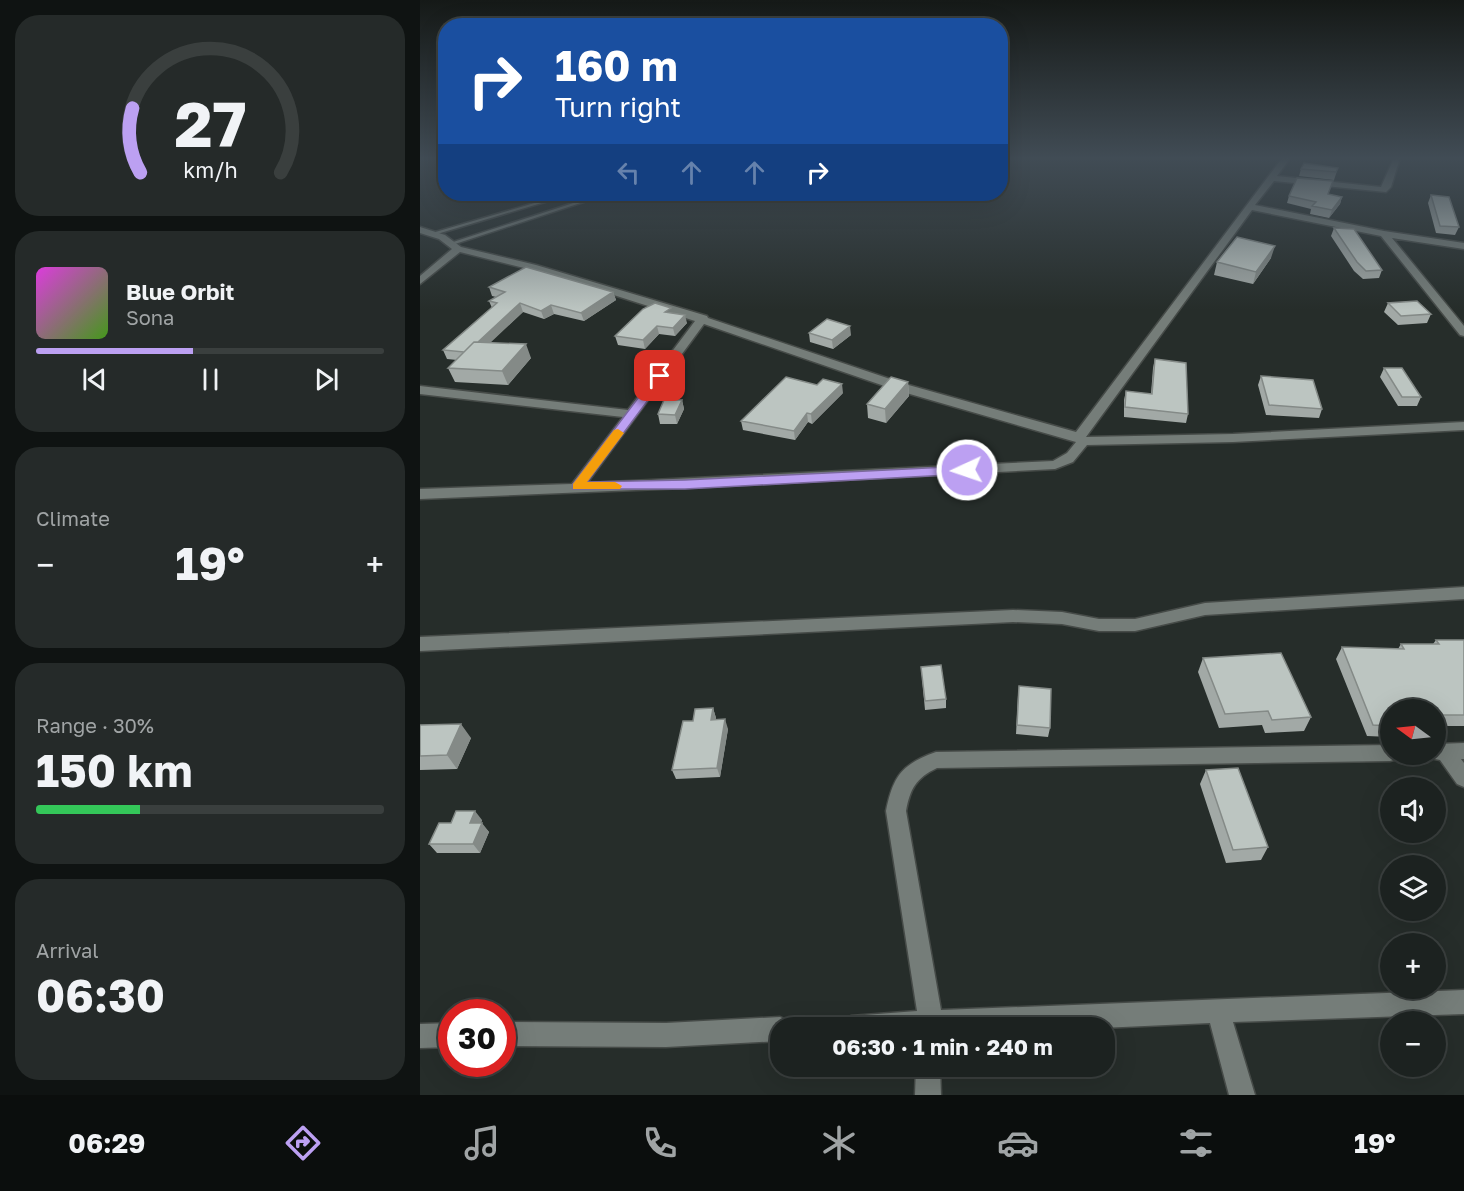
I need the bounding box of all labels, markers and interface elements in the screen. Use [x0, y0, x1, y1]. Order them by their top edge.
text: 160 m [555, 40, 678, 90]
icon: right [456, 42, 534, 120]
text: 27 [174, 86, 246, 161]
text: Turn right [555, 91, 681, 123]
icon: left [612, 156, 645, 189]
icon: ahead [675, 156, 708, 189]
icon: ahead [738, 156, 771, 189]
icon: right [801, 156, 834, 189]
text: km/h [183, 157, 237, 183]
text: Blue Orbit [126, 278, 234, 305]
text: Sona [126, 305, 174, 329]
pin [634, 350, 685, 401]
icon: arrive [643, 359, 676, 392]
icon: previous [78, 363, 111, 396]
icon: pause [194, 363, 227, 396]
icon: next [310, 363, 343, 396]
position arrow [935, 438, 999, 502]
text: Climate [36, 506, 110, 530]
text: 19° [175, 536, 245, 590]
text: − [36, 545, 54, 584]
text: + [366, 545, 384, 584]
north arrow [1380, 699, 1446, 765]
map controls [1380, 699, 1446, 1077]
text: Range · 30% [36, 713, 154, 737]
text: 150 km [36, 743, 193, 797]
button: sound [1380, 777, 1446, 843]
button: layers [1380, 855, 1446, 921]
button: + [1380, 933, 1446, 999]
text: Arrival [36, 938, 99, 962]
text: 06:30 [36, 968, 165, 1022]
speed limit sign: 30 [438, 999, 516, 1077]
button: − [1380, 1011, 1446, 1077]
text: 06:30 · 1 min · 240 m [832, 1033, 1053, 1060]
icon: directions [282, 1122, 324, 1164]
icon: music [461, 1122, 503, 1164]
icon: phone [639, 1122, 681, 1164]
icon: climate [818, 1122, 860, 1164]
icon: car [997, 1122, 1039, 1164]
icon: filters [1175, 1122, 1217, 1164]
text: 06:29 [68, 1127, 145, 1159]
text: 19° [1354, 1127, 1396, 1159]

